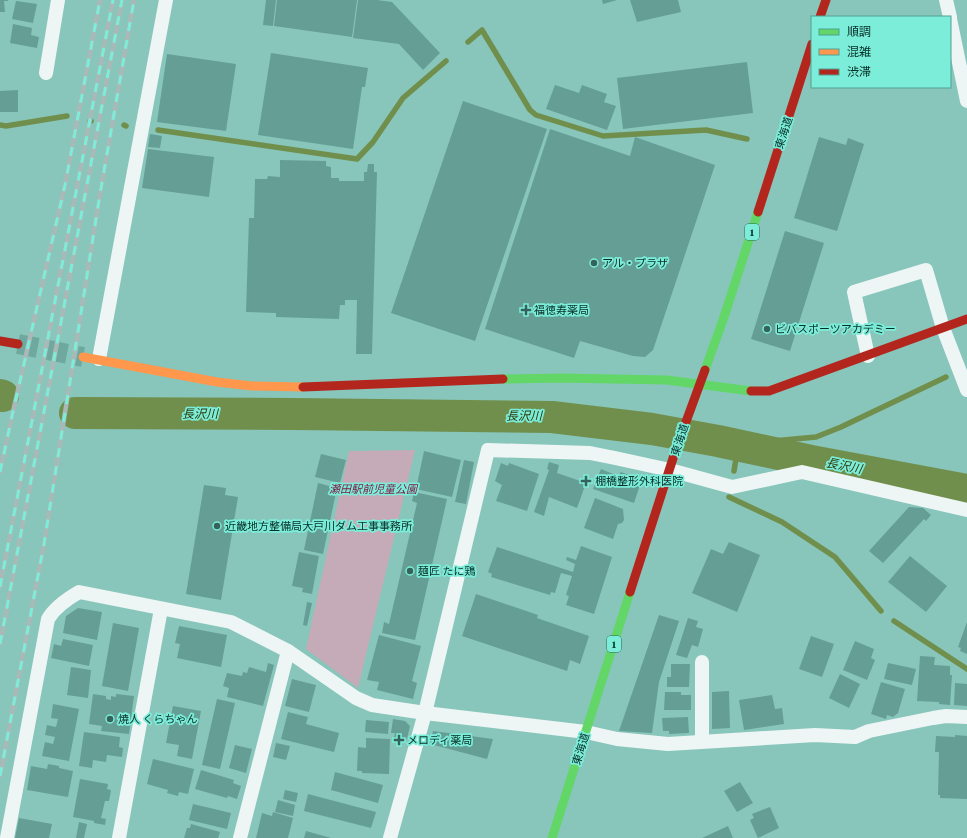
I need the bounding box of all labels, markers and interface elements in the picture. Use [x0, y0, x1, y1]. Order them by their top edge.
legend [811, 16, 951, 88]
text: 順調 [847, 24, 871, 40]
text: 混雑 [847, 44, 871, 60]
text: 渋滞 [847, 64, 871, 80]
street label: 東海道 [772, 115, 796, 151]
road number: 1 [745, 224, 759, 240]
place label: アル・プラザ [602, 256, 668, 271]
marker: アル・プラザ [589, 258, 599, 268]
place label: 福徳寿薬局 [534, 303, 589, 318]
marker: 福徳寿薬局 [521, 305, 531, 315]
place label: ビバスポーツアカデミー [775, 322, 896, 337]
marker: ビバスポーツアカデミー [762, 324, 772, 334]
water label: 長沢川 [182, 406, 220, 422]
water label: 長沢川 [506, 408, 544, 424]
street label: 東海道 [668, 422, 692, 458]
water label: 長沢川 [825, 455, 865, 478]
place label: 棚橋整形外科医院 [595, 474, 683, 489]
marker: 棚橋整形外科医院 [580, 475, 592, 487]
park label: 瀬田駅前児童公園 [329, 482, 419, 497]
place label: 近畿地方整備局大戸川ダム工事事務所 [225, 519, 413, 534]
marker: 近畿地方整備局大戸川ダム工事事務所 [212, 521, 222, 531]
place label: 麺匠 たに鶏 [418, 564, 476, 579]
marker: 麺匠 たに鶏 [405, 566, 415, 576]
road number: 1 [607, 636, 621, 652]
place label: 焼人 くらちゃん [118, 712, 198, 727]
marker: 焼人 くらちゃん [105, 714, 115, 724]
street label: 東海道 [569, 731, 593, 767]
place label: メロディ薬局 [407, 733, 472, 748]
marker: メロディ薬局 [394, 735, 404, 745]

